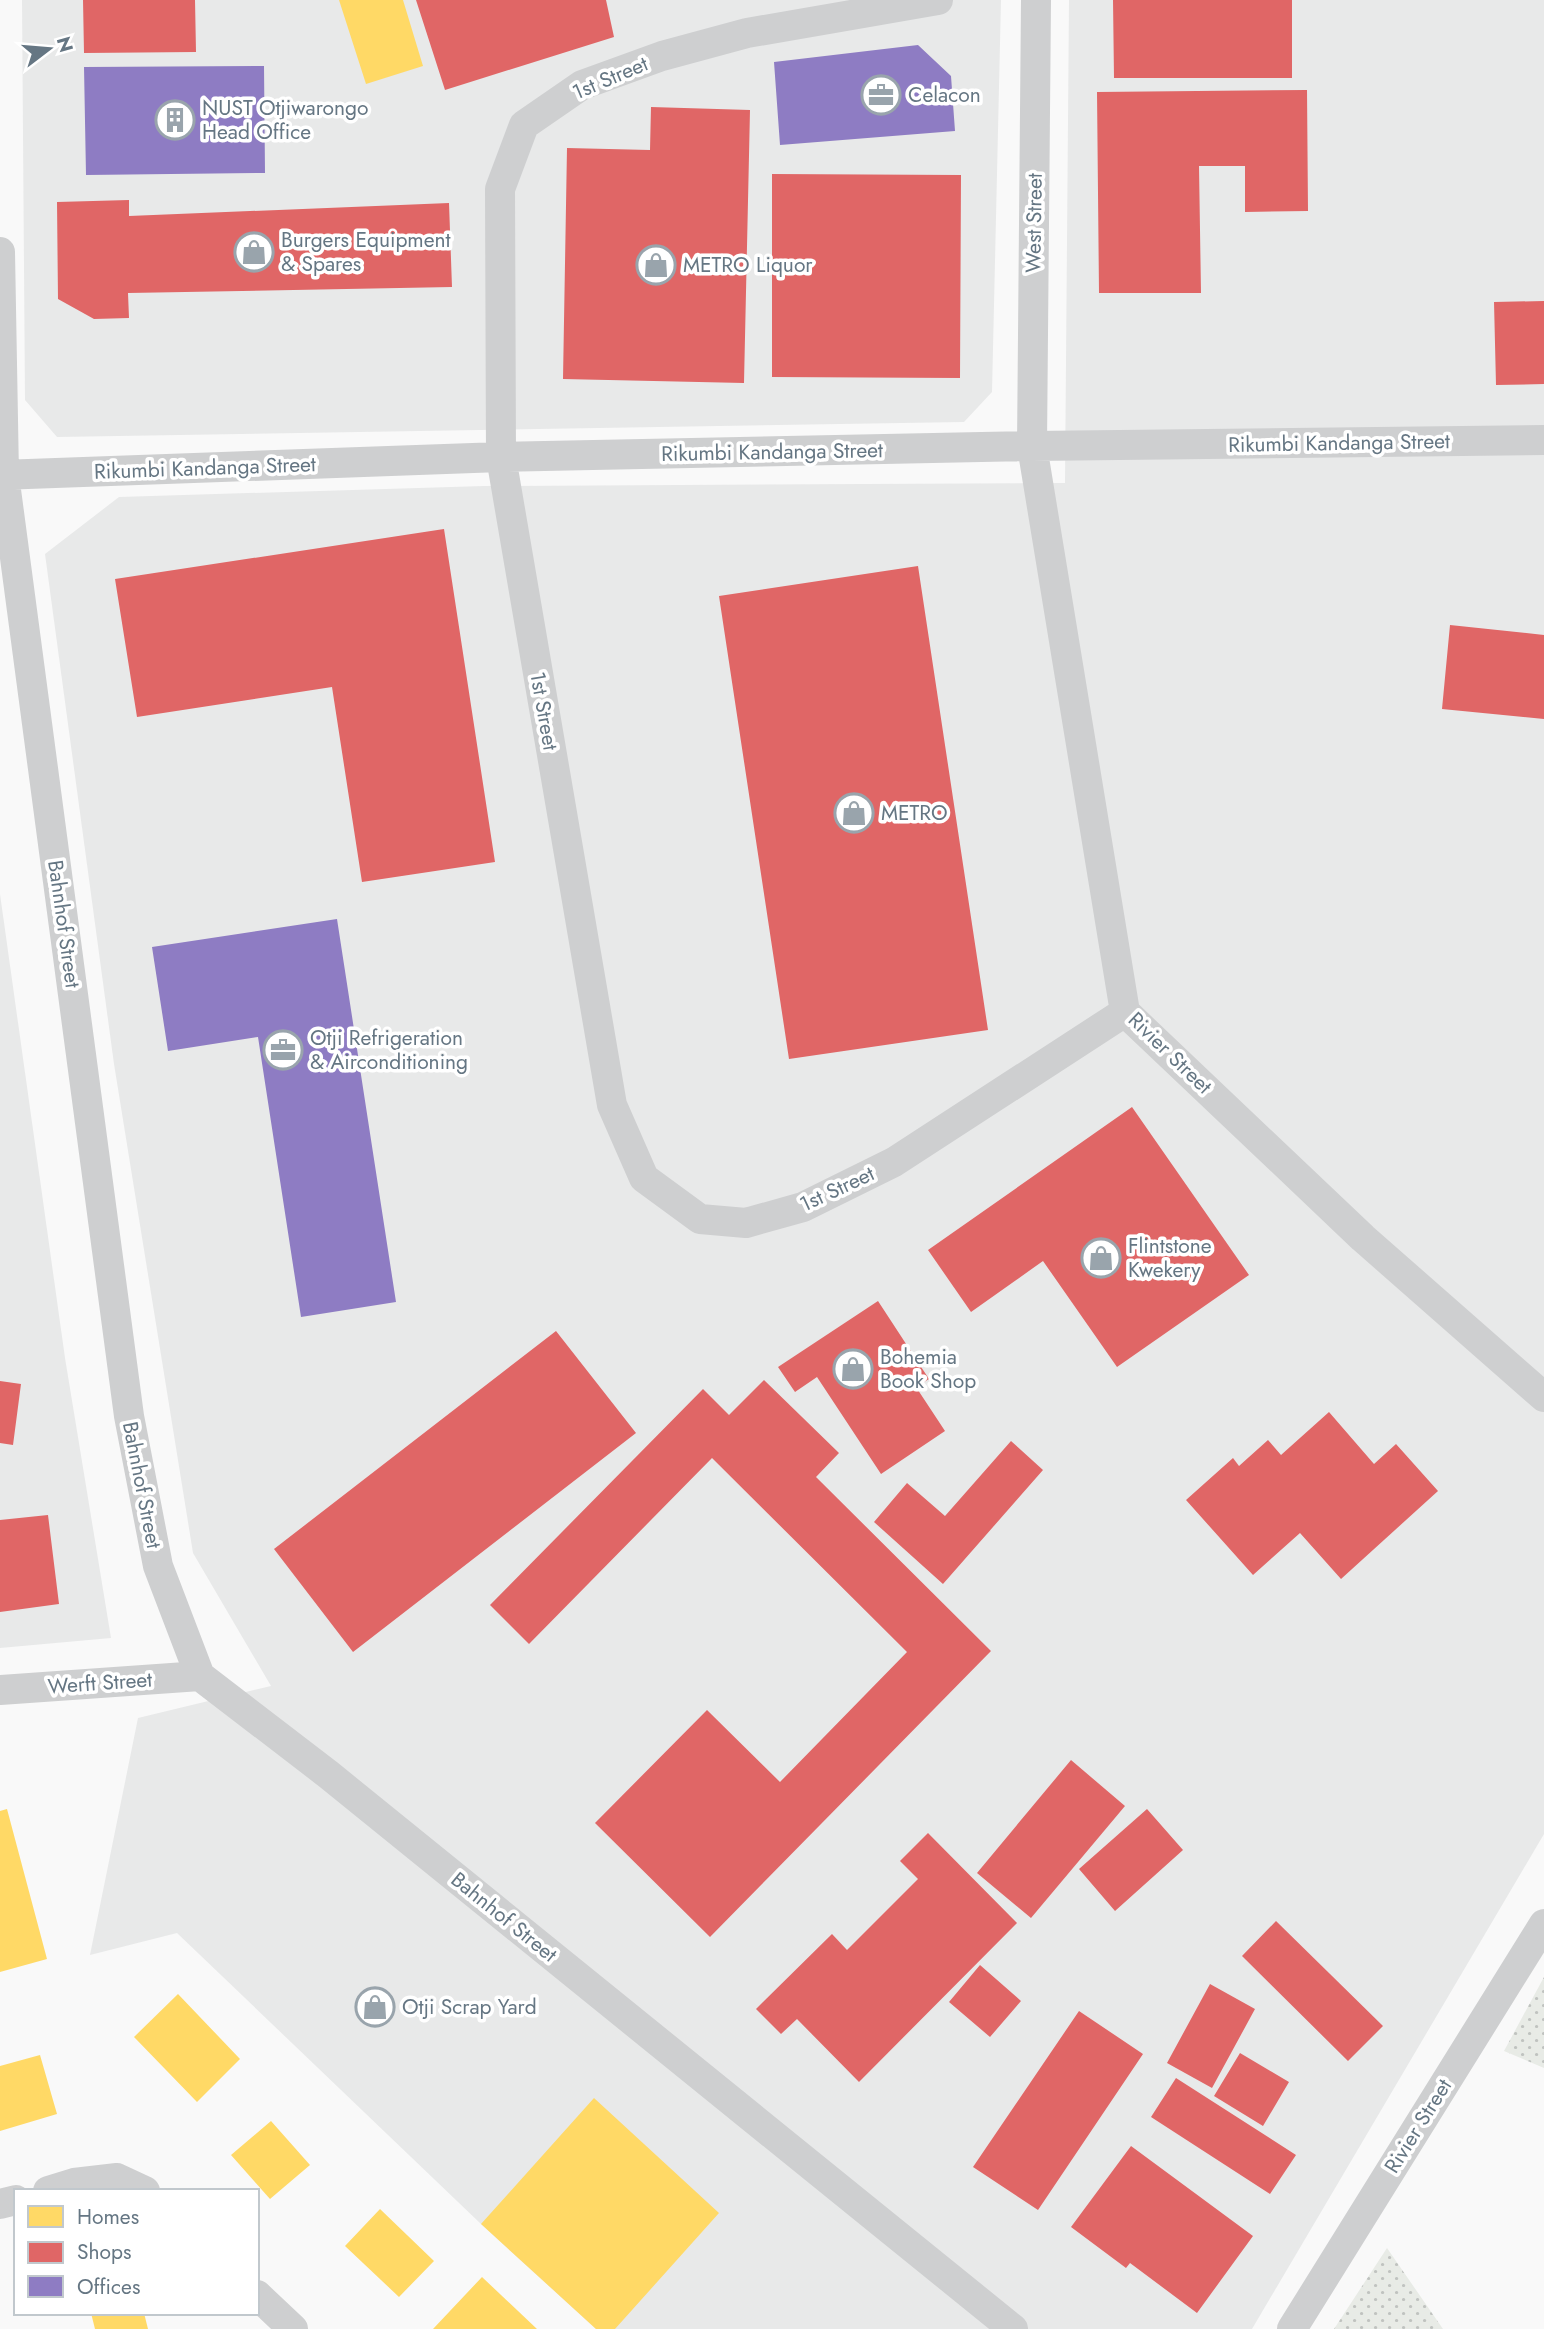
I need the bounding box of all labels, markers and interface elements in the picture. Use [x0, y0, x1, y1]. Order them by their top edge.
north arrow [14, 14, 84, 84]
text: N [50, 33, 80, 55]
street label: 1st Street [568, 49, 652, 107]
office icon: Celacon [860, 74, 902, 116]
place label: Celacon [908, 80, 981, 110]
place label: NUST Otjiwarongo Head Office [202, 93, 369, 147]
building icon: NUST Otjiwarongo Head Office [154, 99, 196, 141]
street label: West Street [1018, 173, 1050, 273]
place label: Burgers Equipment & Spares [281, 225, 451, 279]
shop icon: Burgers Equipment & Spares [233, 231, 275, 273]
shop icon: METRO Liquor [635, 244, 677, 286]
place label: METRO Liquor [683, 250, 813, 280]
street label: Rikumbi Kandanga Street [1228, 426, 1450, 460]
street label: Rikumbi Kandanga Street [661, 435, 883, 469]
street label: Rikumbi Kandanga Street [94, 449, 316, 487]
street label: 1st Street [522, 669, 566, 753]
shop icon: METRO [833, 792, 875, 834]
place label: METRO [881, 798, 948, 828]
street label: Bahnhof Street [40, 858, 88, 990]
street label: Rivier Street [1121, 1005, 1219, 1101]
place label: Otji Refrigeration & Airconditioning [310, 1023, 468, 1077]
office icon: Otji Refrigeration & Airconditioning [262, 1029, 304, 1071]
street label: 1st Street [795, 1159, 879, 1219]
place label: Flintstone Kwekery [1128, 1231, 1212, 1285]
shop icon: Flintstone Kwekery [1080, 1237, 1122, 1279]
place label: Bohemia Book Shop [880, 1342, 976, 1396]
shop icon: Bohemia Book Shop [832, 1348, 874, 1390]
street label: Bahnhof Street [115, 1419, 169, 1551]
street label: Werft Street [47, 1664, 153, 1702]
street label: Bahnhof Street [445, 1865, 563, 1969]
shop icon: Otji Scrap Yard [354, 1986, 396, 2028]
place label: Otji Scrap Yard [402, 1992, 537, 2022]
street label: Rivier Street [1377, 2073, 1459, 2179]
legend [14, 2189, 259, 2315]
text: Homes [77, 2202, 139, 2232]
text: Shops [77, 2237, 131, 2267]
text: Offices [77, 2272, 140, 2302]

